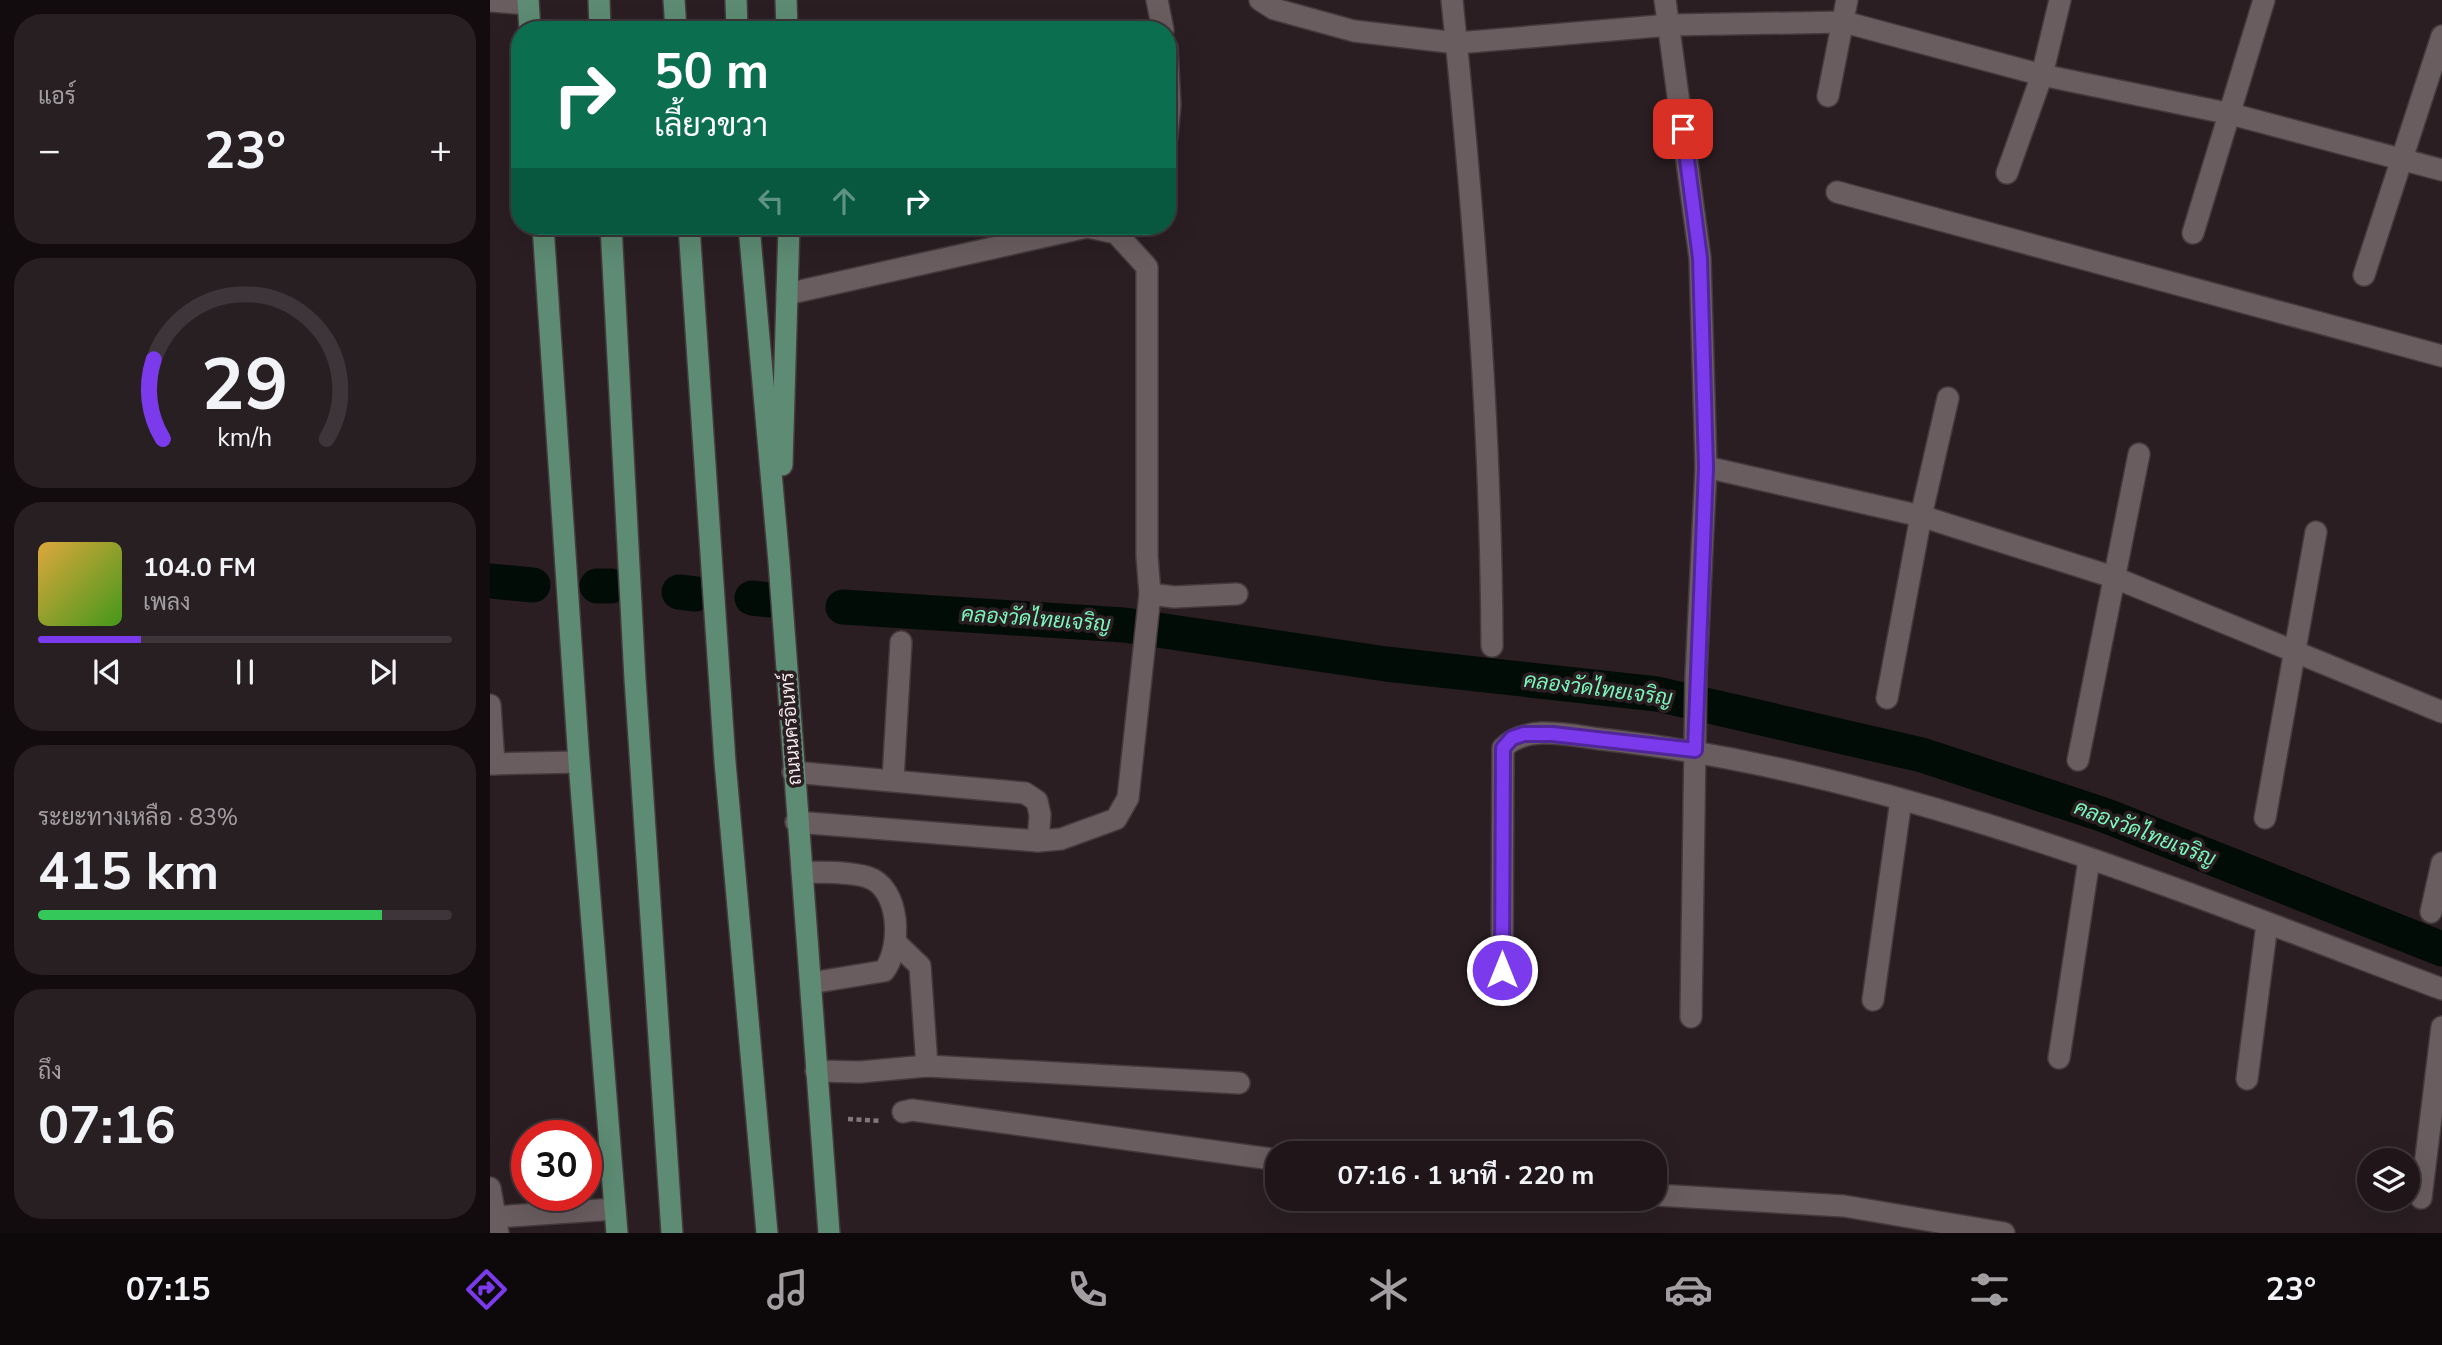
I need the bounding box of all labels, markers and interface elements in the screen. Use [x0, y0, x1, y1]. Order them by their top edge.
text: 50 m [654, 38, 769, 105]
icon: right [539, 49, 630, 140]
text: แอร์ [38, 81, 76, 112]
pin [1653, 99, 1713, 159]
text: เลี้ยวขวา [654, 104, 768, 147]
icon: arrive [1664, 110, 1702, 148]
text: 23° [204, 115, 286, 186]
text: − [38, 125, 61, 176]
text: + [429, 125, 452, 176]
icon: left [752, 182, 790, 220]
icon: ahead [825, 182, 863, 220]
icon: right [898, 182, 936, 220]
text: 29 [201, 335, 289, 435]
text: km/h [217, 420, 273, 454]
text: 104.0 FM [143, 550, 256, 585]
text: เพลง [143, 587, 190, 618]
water label: คลองวัดไทยเจริญ [960, 600, 1112, 638]
icon: previous [88, 653, 126, 691]
icon: pause [226, 653, 264, 691]
icon: next [364, 653, 402, 691]
water label: คลองวัดไทยเจริญ [1522, 666, 1675, 712]
street label: ถนนนครอินทร์ [774, 672, 808, 786]
water label: คลองวัดไทยเจริญ [2070, 793, 2220, 873]
text: ระยะทางเหลือ · 83% [38, 802, 238, 833]
text: 415 km [38, 836, 219, 907]
position arrow [1465, 933, 1539, 1007]
text: ถึง [38, 1056, 62, 1087]
text: 07:16 [38, 1090, 176, 1161]
speed limit sign: 30 [511, 1120, 602, 1211]
map controls [2357, 1148, 2420, 1211]
button: layers [2357, 1148, 2420, 1211]
text: 07:16 · 1 นาที · 220 m [1338, 1158, 1594, 1193]
icon: directions [462, 1265, 511, 1314]
icon: music [763, 1265, 812, 1314]
icon: phone [1063, 1265, 1112, 1314]
icon: climate [1364, 1265, 1413, 1314]
icon: car [1664, 1265, 1713, 1314]
icon: filters [1965, 1265, 2014, 1314]
text: 07:15 [126, 1268, 211, 1311]
text: 23° [2266, 1268, 2316, 1311]

